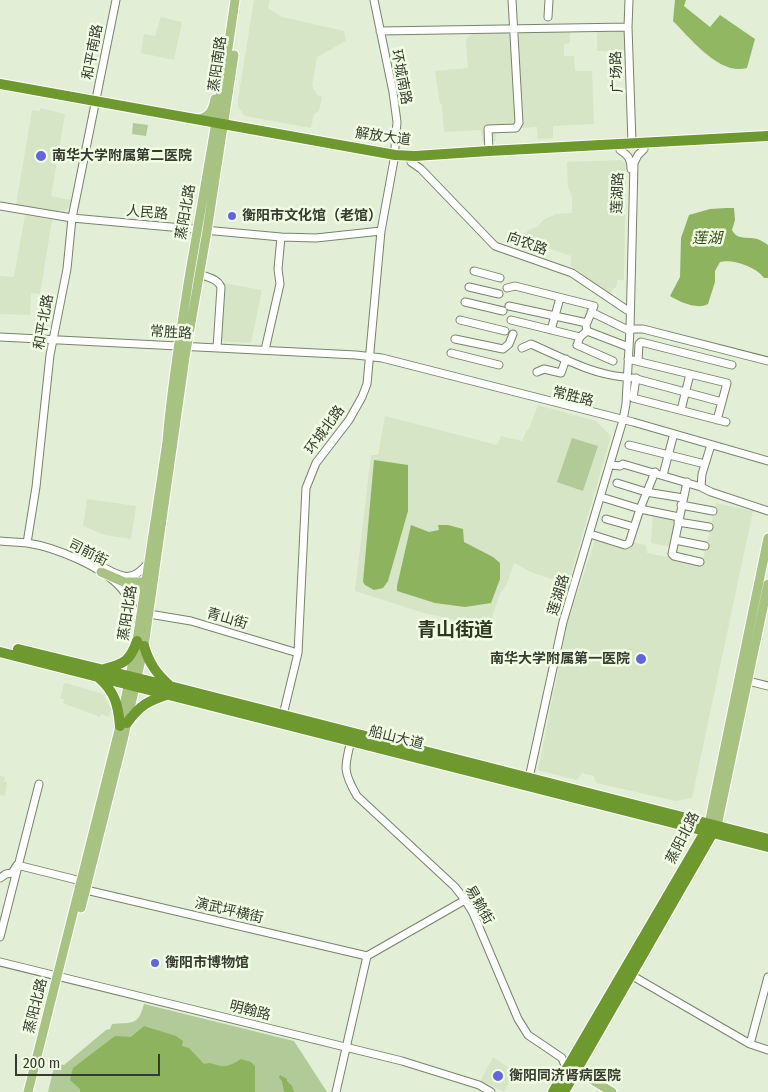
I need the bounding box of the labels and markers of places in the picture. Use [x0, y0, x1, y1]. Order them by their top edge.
place label: 南华大学附属第二医院 [52, 148, 192, 164]
marker: 南华大学附属第二医院 [34, 149, 48, 163]
place label: 衡阳市文化馆（老馆） [242, 208, 382, 224]
marker: 衡阳市文化馆（老馆） [226, 210, 238, 222]
place label: 南华大学附属第一医院 [490, 651, 630, 667]
marker: 南华大学附属第一医院 [634, 652, 648, 666]
place label: 衡阳市博物馆 [165, 955, 249, 971]
marker: 衡阳市博物馆 [149, 957, 161, 969]
place label: 衡阳同济肾病医院 [509, 1068, 621, 1084]
marker: 衡阳同济肾病医院 [491, 1069, 505, 1083]

